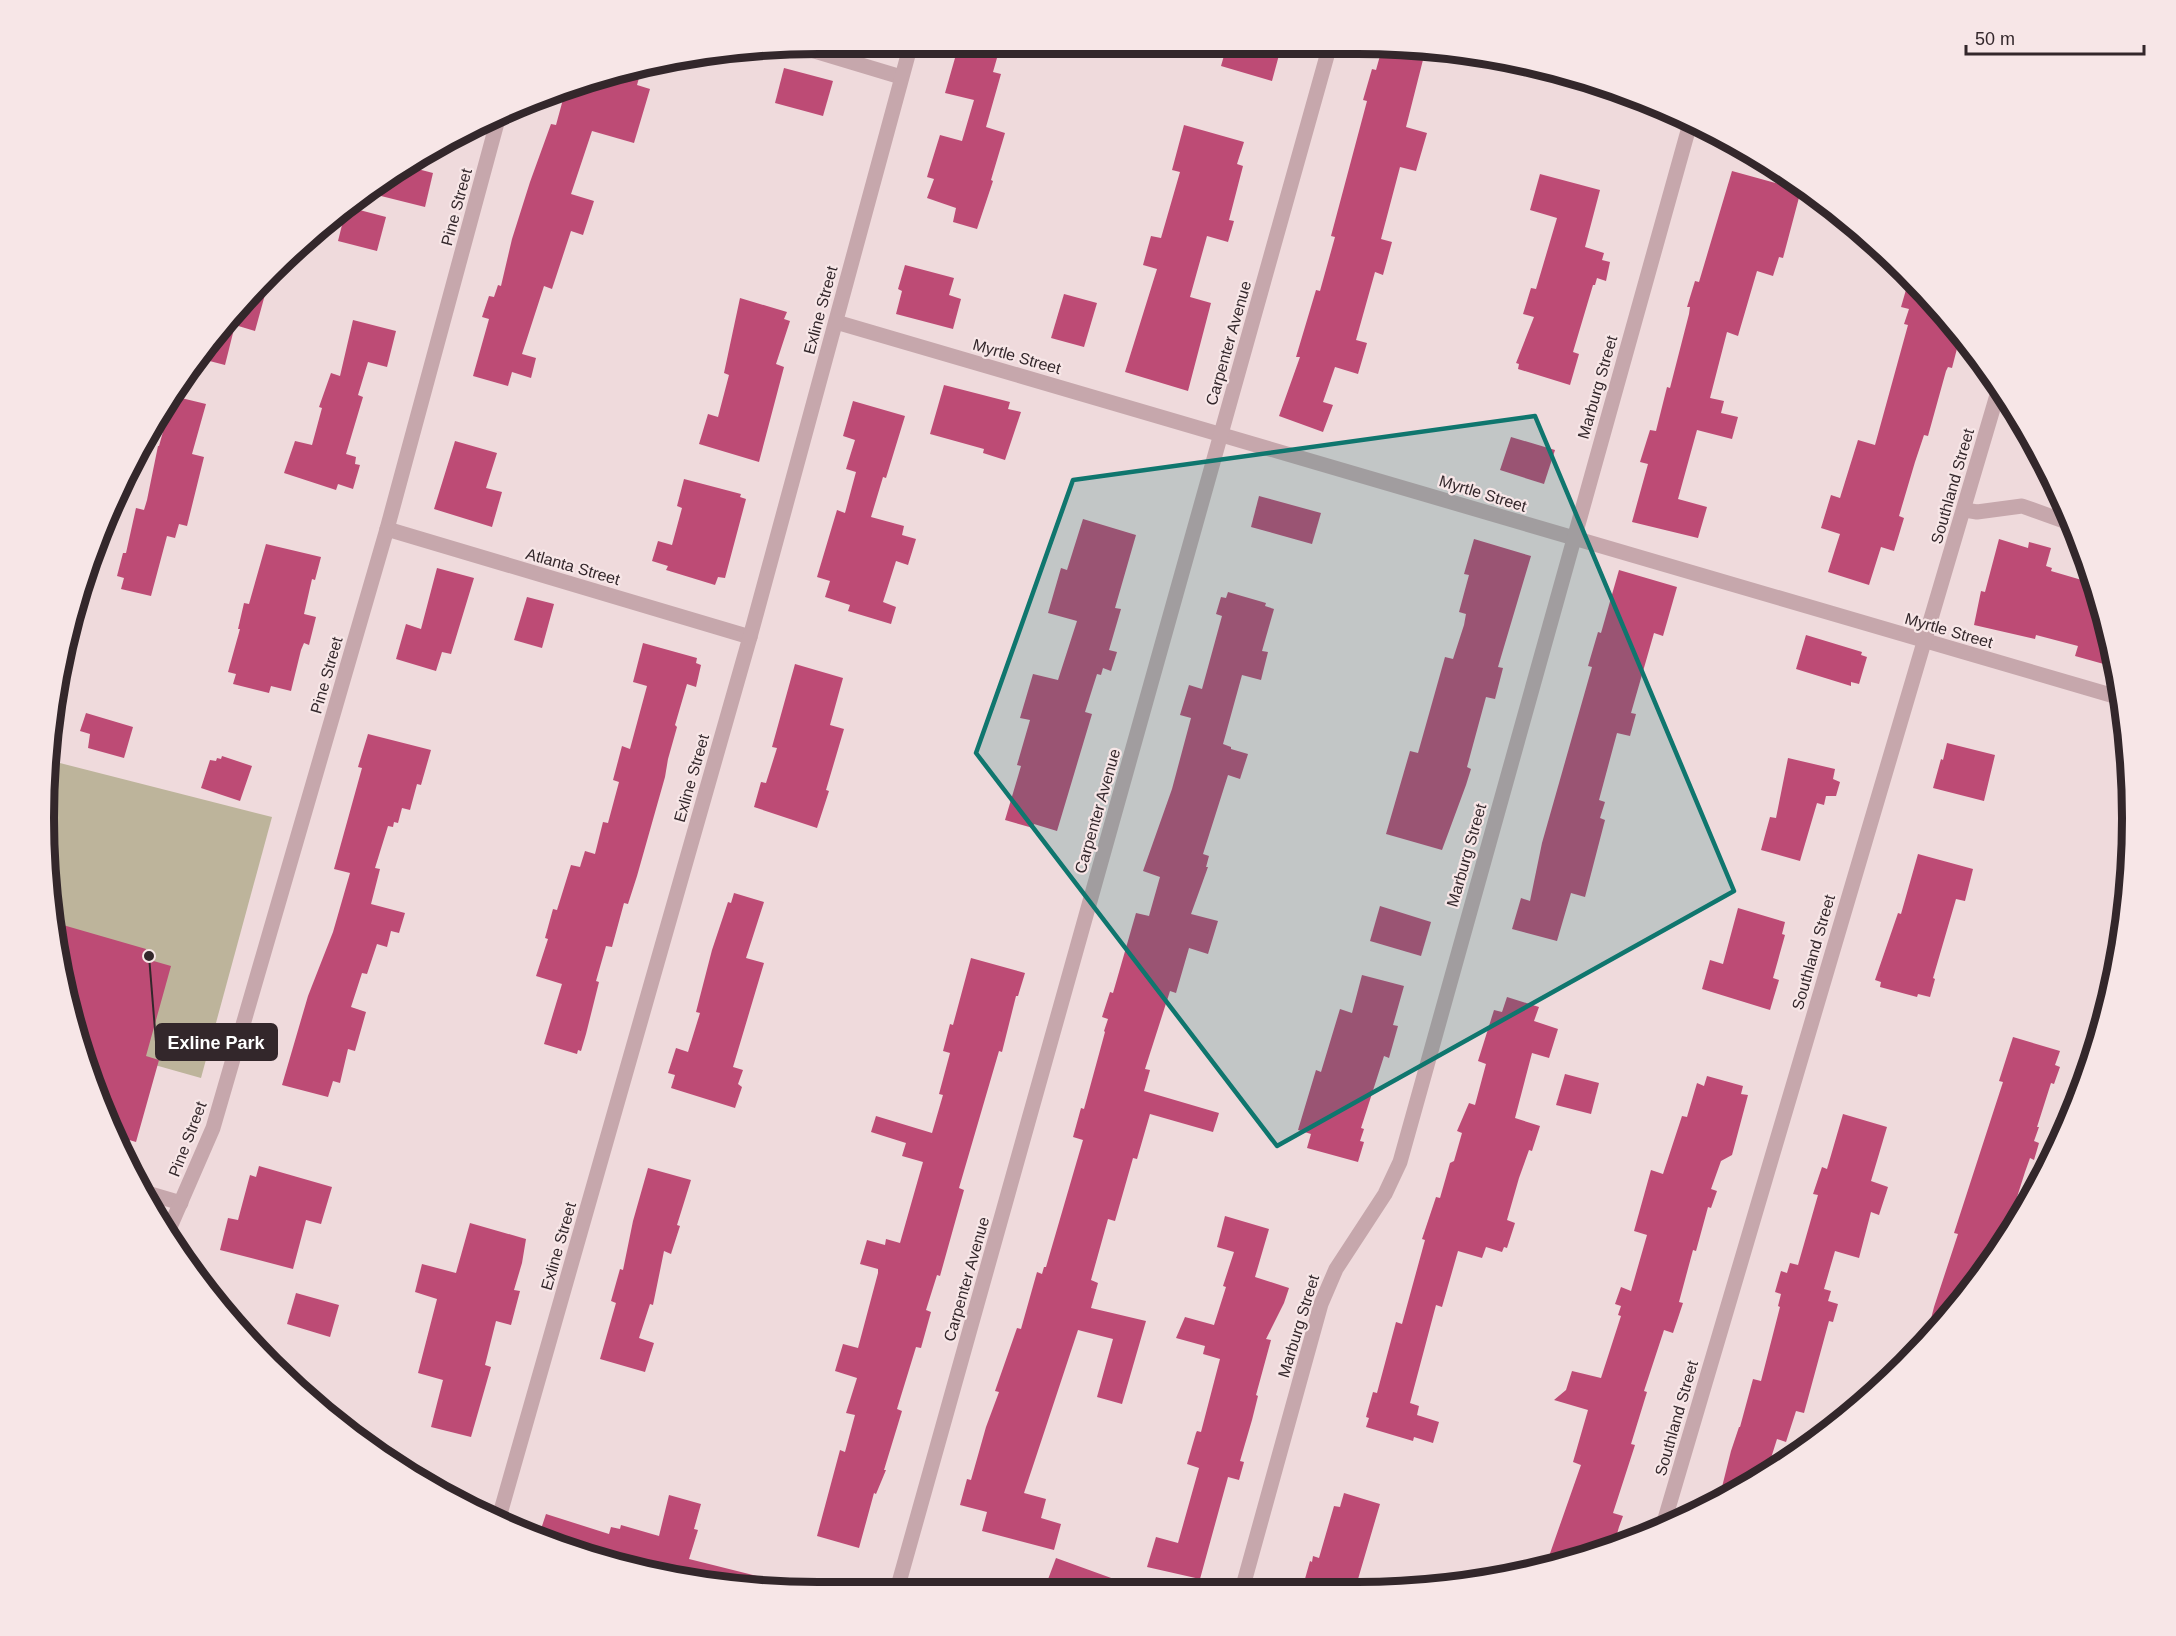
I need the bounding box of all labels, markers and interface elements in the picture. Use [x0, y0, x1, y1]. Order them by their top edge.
scale bar [1966, 18, 2144, 56]
text: 50 m [1975, 29, 2015, 49]
street label: Pine Street [438, 166, 475, 248]
street label: Exline Street [801, 264, 841, 356]
street label: Carpenter Avenue [1203, 279, 1254, 407]
street label: Marburg Street [1575, 333, 1621, 441]
street label: Myrtle Street [971, 336, 1063, 377]
street label: Southland Street [1928, 426, 1977, 546]
street label: Myrtle Street [1437, 472, 1529, 515]
street label: Atlanta Street [524, 545, 622, 588]
street label: Myrtle Street [1903, 610, 1995, 651]
street label: Pine Street [307, 634, 346, 716]
street label: Exline Street [671, 732, 712, 824]
street label: Carpenter Avenue [1072, 747, 1123, 875]
street label: Marburg Street [1444, 801, 1490, 909]
street label: Southland Street [1789, 892, 1838, 1012]
callout: Exline Park [156, 1024, 277, 1060]
text: Exline Park [167, 1033, 266, 1053]
street label: Pine Street [165, 1099, 210, 1179]
street label: Exline Street [538, 1200, 579, 1292]
street label: Carpenter Avenue [941, 1215, 992, 1343]
street label: Marburg Street [1275, 1272, 1322, 1380]
street label: Southland Street [1652, 1358, 1701, 1478]

